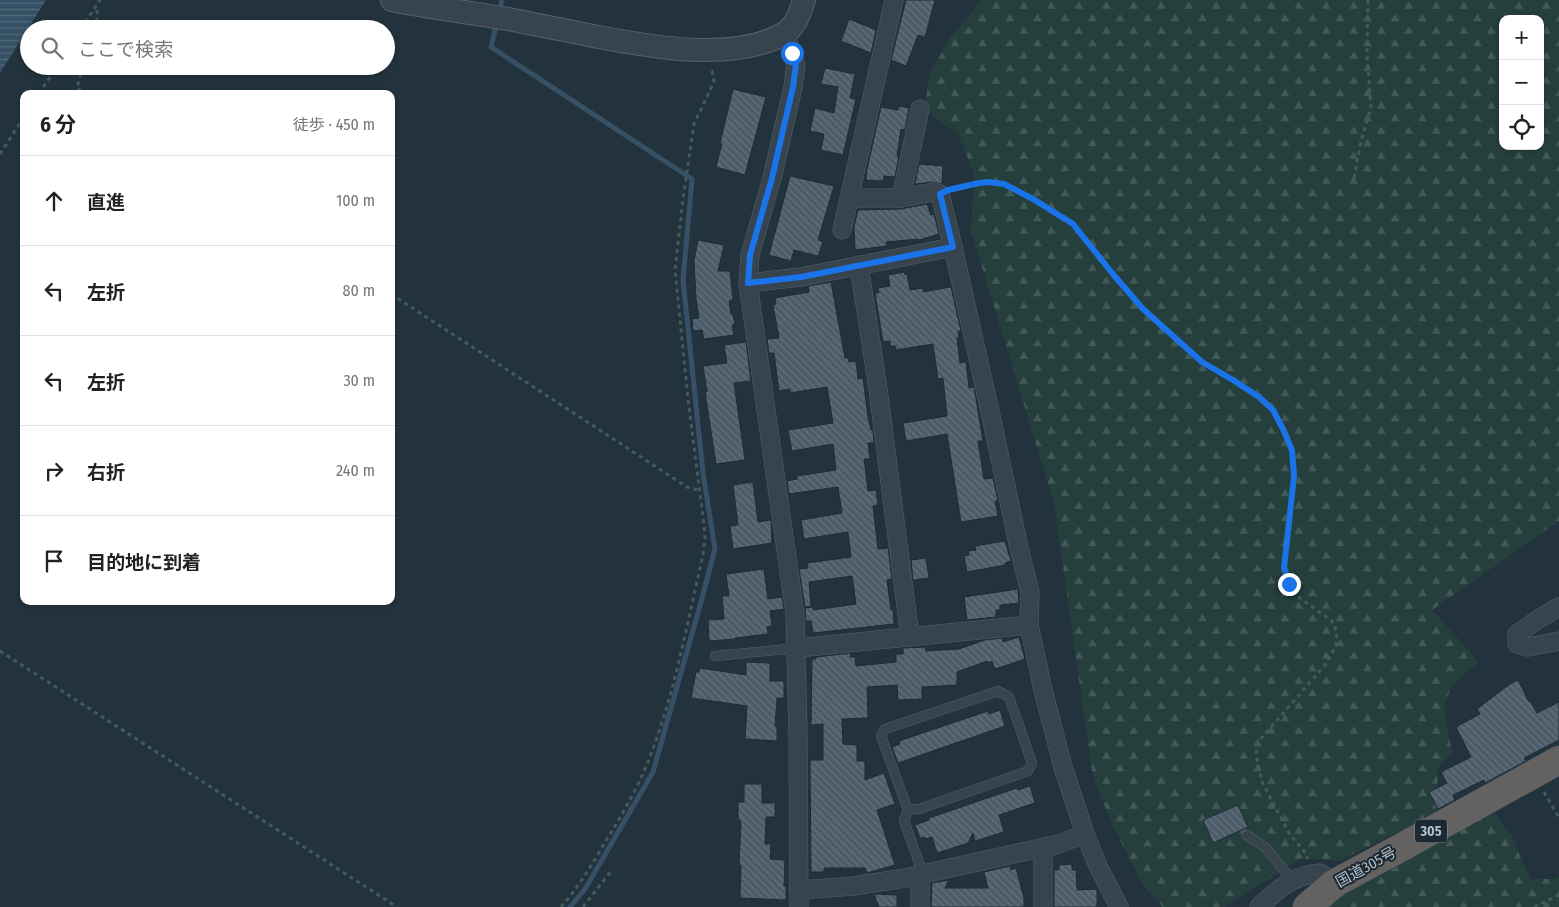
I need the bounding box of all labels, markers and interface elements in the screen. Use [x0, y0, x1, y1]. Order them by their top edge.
map controls [1499, 15, 1544, 150]
button: + [1499, 15, 1544, 60]
search box [20, 20, 395, 75]
icon: search [38, 34, 66, 62]
text: ここで検索 [78, 38, 173, 61]
route start [781, 42, 804, 65]
button: − [1499, 60, 1544, 105]
button: locate [1499, 105, 1544, 150]
text: 6 分 [40, 112, 76, 138]
text: 徒歩 · 450 m [293, 115, 375, 134]
icon: ahead [40, 187, 68, 215]
text: 直進 [87, 191, 125, 214]
text: 100 m [336, 191, 375, 210]
icon: left [40, 277, 68, 305]
text: 左折 [87, 281, 125, 304]
text: 80 m [343, 281, 375, 300]
icon: left [40, 367, 68, 395]
text: 左折 [87, 371, 125, 394]
text: 30 m [343, 371, 375, 390]
icon: right [40, 457, 68, 485]
text: 右折 [87, 461, 125, 484]
text: 240 m [336, 461, 375, 480]
icon: arrive [40, 547, 68, 575]
text: 目的地に到着 [87, 551, 201, 574]
route end [1278, 573, 1301, 596]
road number: 305 [1415, 819, 1447, 842]
street label: 国道305号 [1333, 843, 1399, 891]

